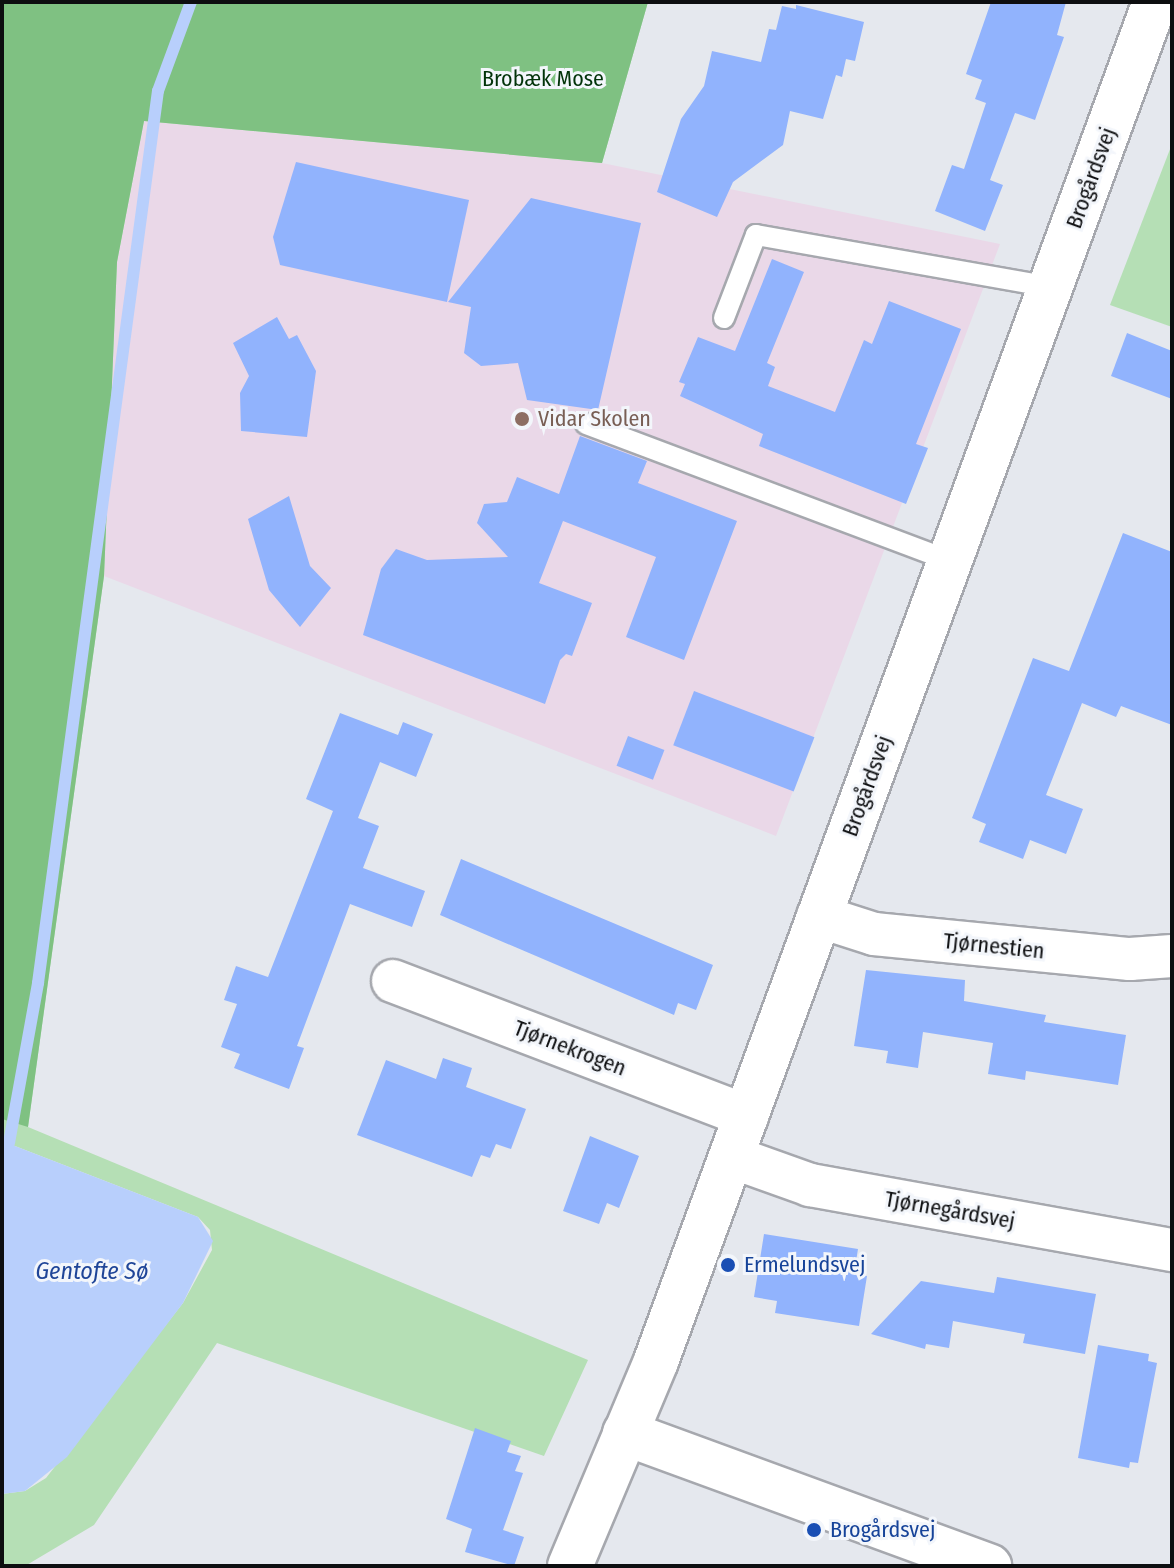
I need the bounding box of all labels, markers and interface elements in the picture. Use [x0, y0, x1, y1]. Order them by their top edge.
park label: Brobæk Mose [482, 66, 604, 92]
street label: Brogårdsvej [1061, 124, 1121, 232]
place label: Vidar Skolen [538, 406, 651, 432]
marker: Vidar Skolen [513, 410, 531, 428]
street label: Brogårdsvej [837, 732, 897, 840]
street label: Tjørnestien [942, 928, 1046, 964]
street label: Tjørnekrogen [510, 1015, 630, 1081]
street label: Tjørnegårdsvej [883, 1186, 1017, 1234]
place label: Ermelundsvej [744, 1252, 865, 1278]
marker: Ermelundsvej [719, 1256, 737, 1274]
water label: Gentofte Sø [35, 1258, 149, 1286]
place label: Brogårdsvej [830, 1517, 935, 1543]
marker: Brogårdsvej [805, 1521, 823, 1539]

